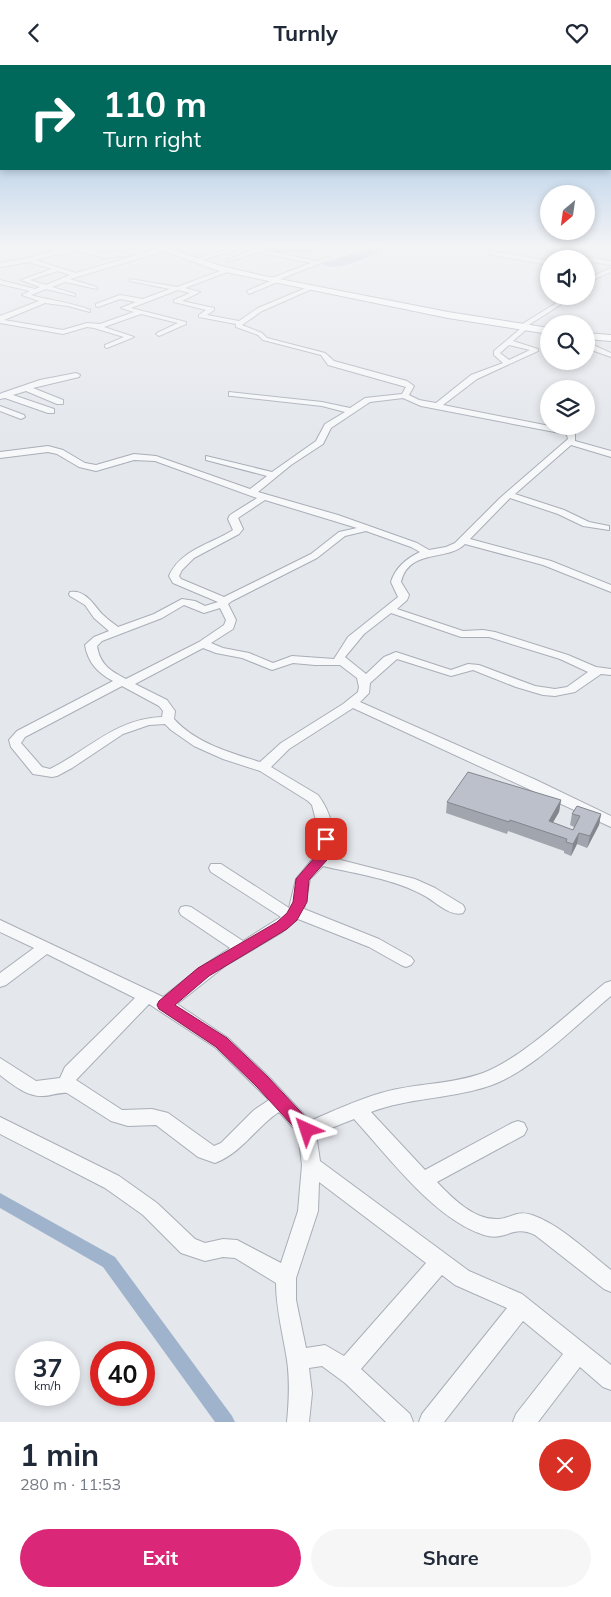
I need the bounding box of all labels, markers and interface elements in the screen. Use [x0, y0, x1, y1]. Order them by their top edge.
icon: back [20, 19, 48, 47]
text: Turnly [273, 19, 338, 47]
icon: heart [563, 19, 591, 47]
text: 110 m [103, 82, 207, 126]
icon: right [20, 85, 85, 150]
text: Turn right [103, 125, 201, 153]
north arrow [540, 185, 595, 240]
map controls [540, 185, 595, 435]
button: sound [540, 250, 595, 305]
button: search [540, 315, 595, 370]
button: layers [540, 380, 595, 435]
pin [305, 818, 347, 860]
icon: arrive [312, 825, 340, 853]
position arrow [280, 1103, 332, 1155]
speed limit sign: 40 [90, 1341, 155, 1406]
text: 37 [32, 1352, 63, 1383]
text: km/h [34, 1378, 61, 1393]
text: 1 min [20, 1436, 99, 1474]
button: close [539, 1439, 591, 1491]
text: 280 m · 11:53 [20, 1474, 121, 1494]
button: Exit [20, 1529, 301, 1587]
button: Share [311, 1529, 591, 1587]

